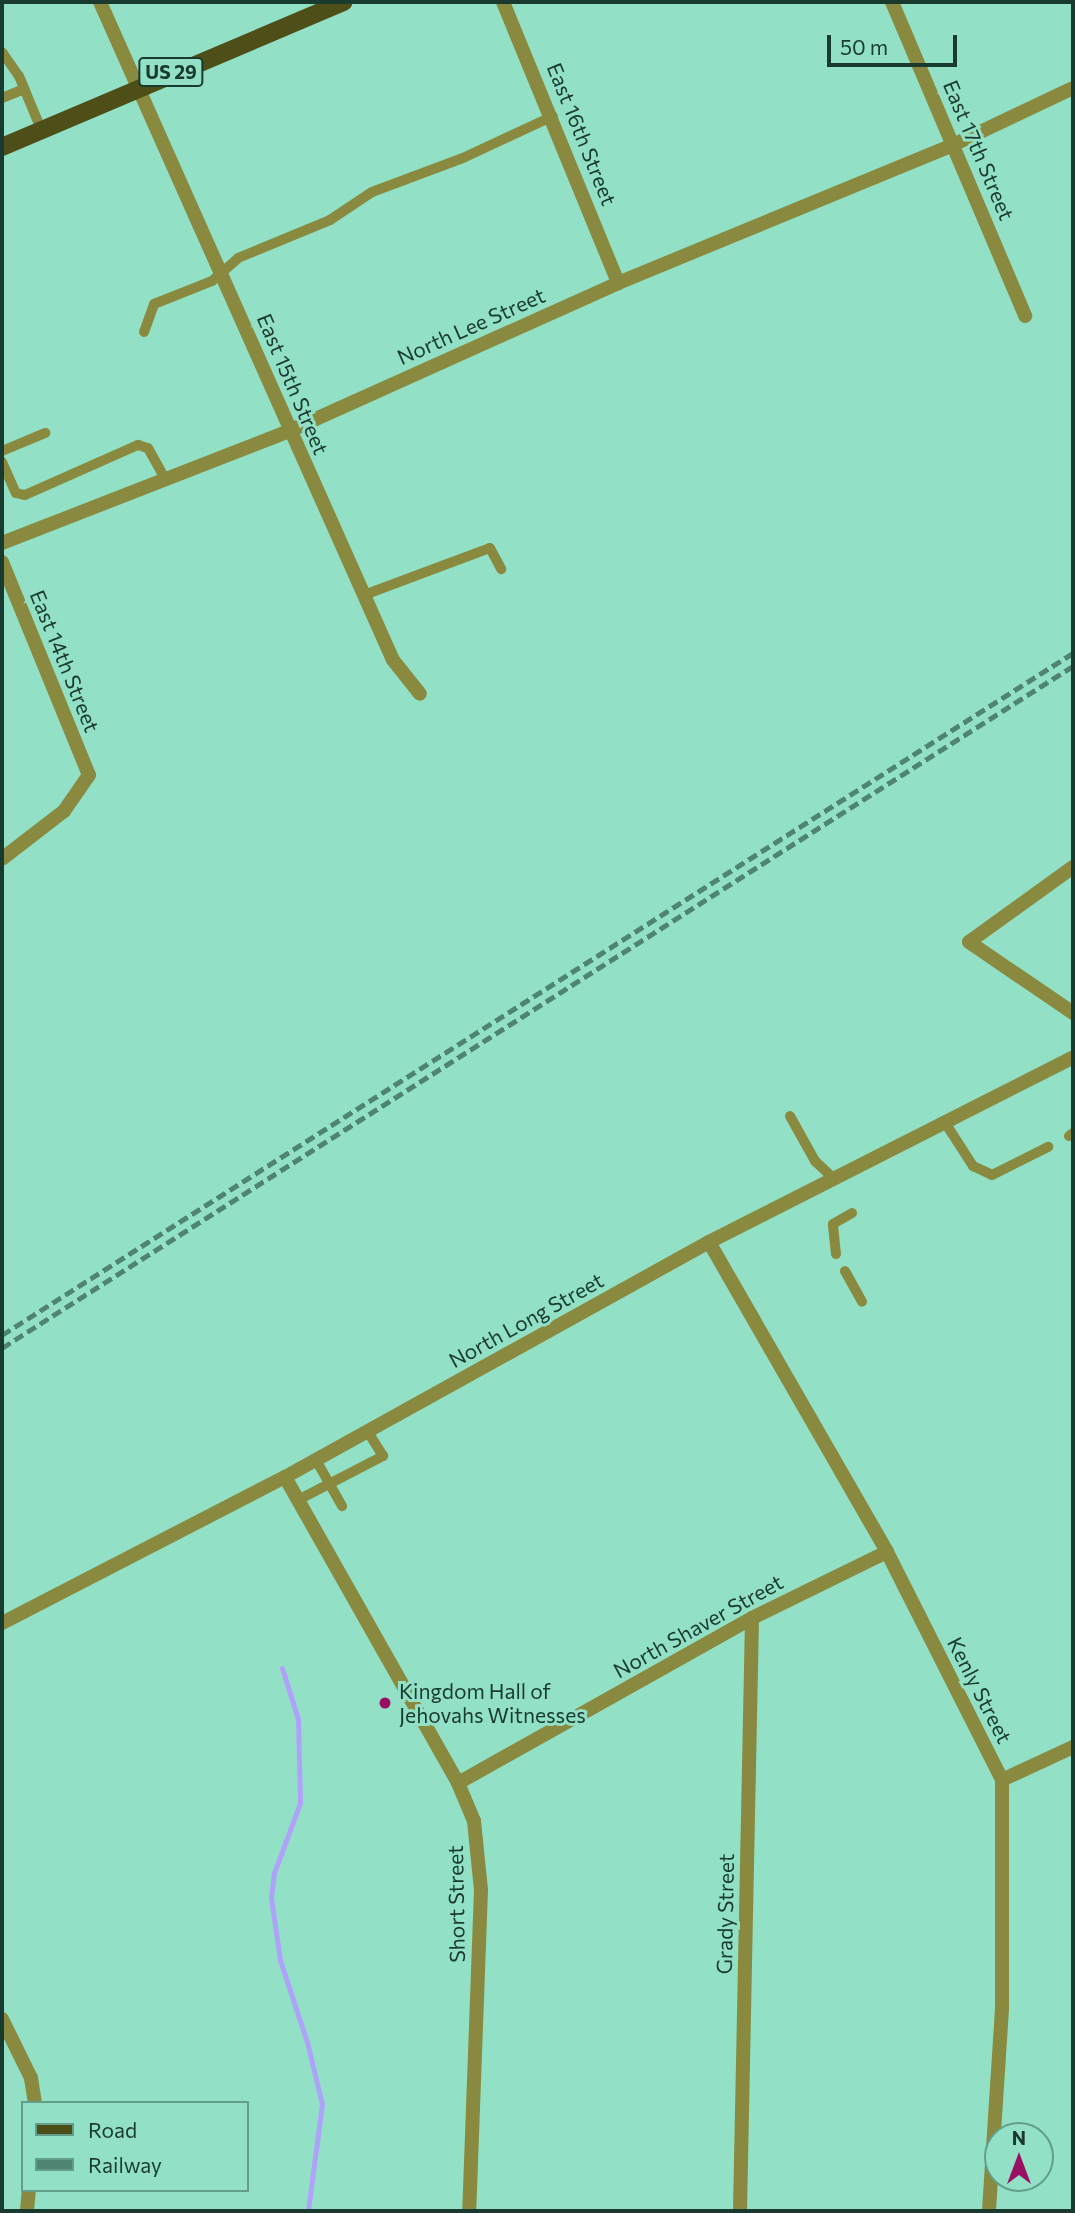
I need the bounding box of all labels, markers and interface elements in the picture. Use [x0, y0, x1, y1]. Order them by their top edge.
scale bar [830, 21, 960, 65]
text: 50 m [840, 34, 888, 59]
road number: US 29 [138, 57, 204, 88]
street label: East 16th Street [542, 59, 622, 209]
street label: East 17th Street [938, 76, 1020, 224]
street label: North Lee Street [393, 282, 549, 370]
street label: East 15th Street [252, 310, 334, 458]
street label: East 14th Street [25, 586, 105, 736]
street label: North Long Street [444, 1267, 608, 1373]
street label: North Shaver Street [609, 1569, 787, 1683]
street label: Kenly Street [942, 1633, 1018, 1747]
place label: Kingdom Hall of Jehovahs Witnesses [399, 1678, 586, 1728]
marker: Kingdom Hall of Jehovahs Witnesses [377, 1695, 393, 1711]
street label: Short Street [442, 1845, 470, 1963]
street label: Grady Street [711, 1853, 739, 1975]
legend [21, 2101, 248, 2192]
text: Road [88, 2117, 137, 2142]
north arrow [984, 2122, 1054, 2192]
text: N [1012, 2126, 1026, 2149]
text: Railway [88, 2152, 162, 2177]

